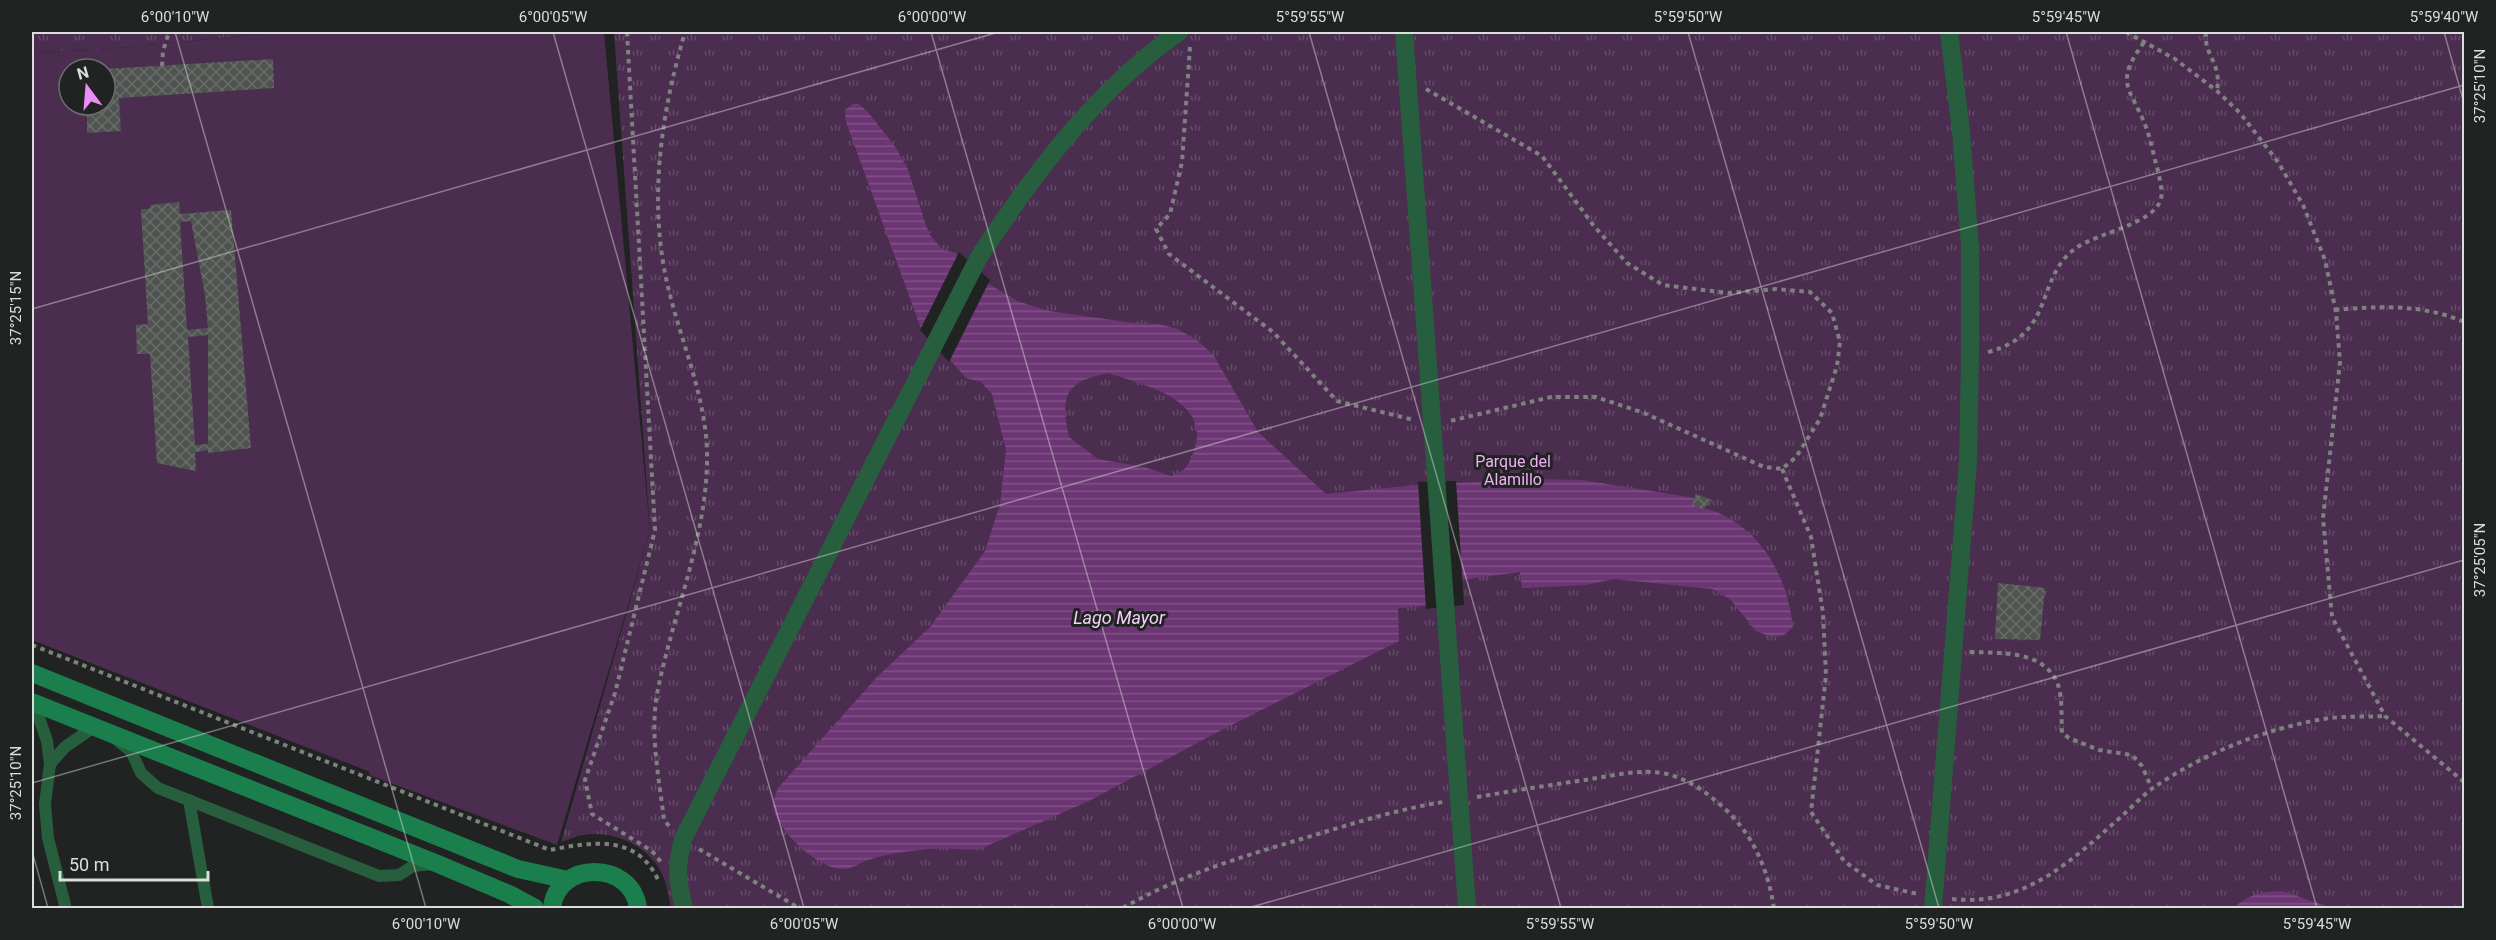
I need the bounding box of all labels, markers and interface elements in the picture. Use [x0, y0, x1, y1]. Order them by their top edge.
text: 6°00'10"W [141, 8, 209, 26]
text: 6°00'05"W [519, 8, 587, 26]
text: 6°00'00"W [898, 8, 966, 26]
text: 5°59'55"W [1276, 8, 1344, 26]
text: 5°59'50"W [1654, 8, 1722, 26]
text: 5°59'45"W [2032, 8, 2100, 26]
text: 5°59'40"W [2410, 8, 2478, 26]
text: 37°25'10"N [2471, 49, 2489, 123]
north arrow [57, 57, 117, 117]
text: N [75, 62, 91, 84]
text: 37°25'15"N [7, 271, 25, 345]
park label: Parque del Alamillo [1475, 452, 1551, 489]
text: 37°25'05"N [2471, 523, 2489, 597]
water label: Lago Mayor [1073, 607, 1166, 628]
text: 37°25'10"N [7, 746, 25, 820]
scale bar [60, 844, 208, 882]
text: 50 m [69, 854, 109, 875]
text: 6°00'10"W [392, 915, 460, 933]
text: 6°00'05"W [770, 915, 838, 933]
text: 6°00'00"W [1148, 915, 1216, 933]
text: 5°59'55"W [1526, 915, 1594, 933]
text: 5°59'50"W [1905, 915, 1973, 933]
text: 5°59'45"W [2283, 915, 2351, 933]

